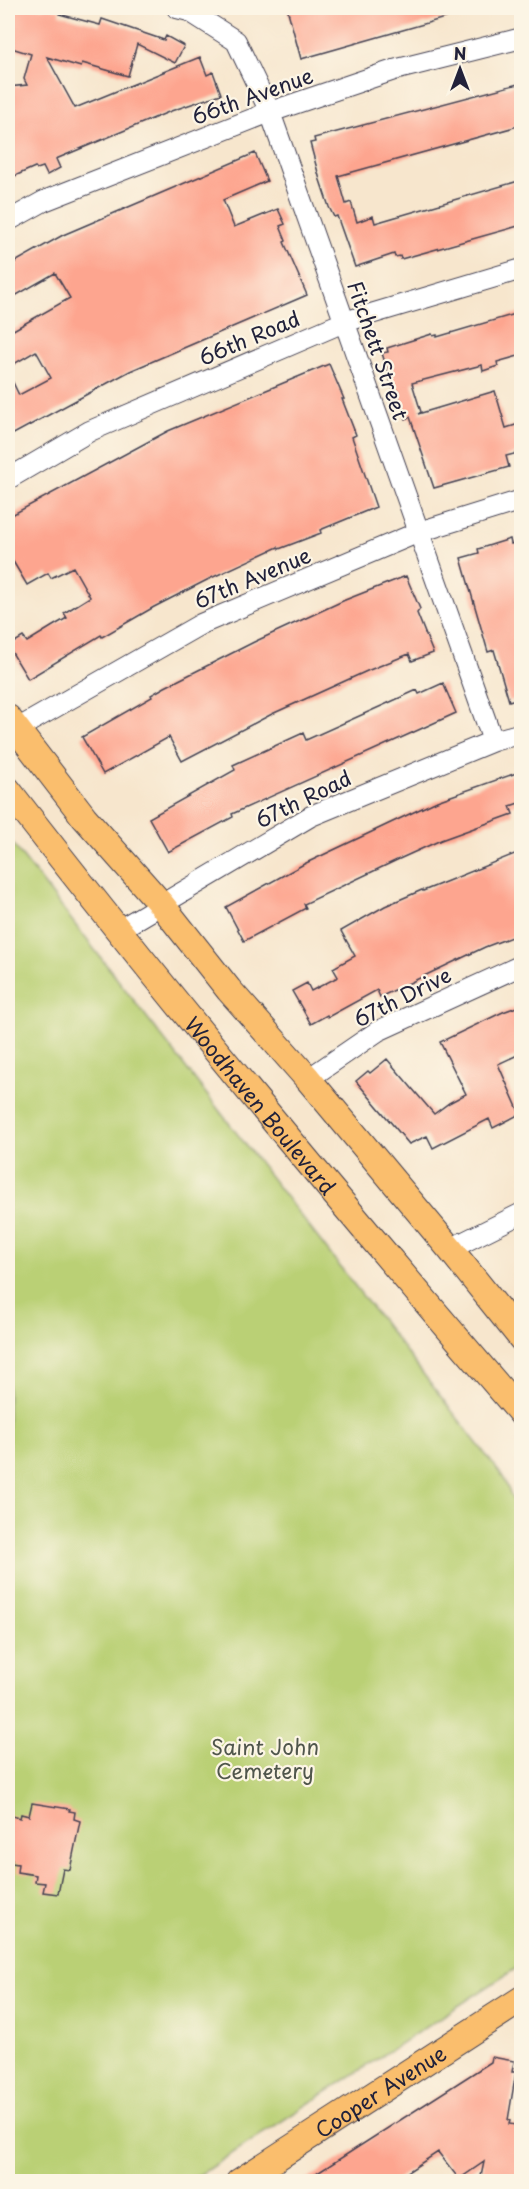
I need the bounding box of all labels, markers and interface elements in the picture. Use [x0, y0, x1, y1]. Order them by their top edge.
north arrow [430, 39, 490, 99]
text: N [454, 41, 466, 65]
street label: 66th Avenue [187, 58, 317, 132]
street label: Fitchett Street [340, 276, 418, 424]
street label: 66th Road [194, 301, 304, 373]
street label: 67th Avenue [189, 538, 315, 616]
street label: 67th Road [250, 761, 356, 835]
street label: 67th Drive [348, 958, 456, 1034]
street label: Woodhaven Boulevard [178, 1009, 344, 1201]
park label: Saint John Cemetery [211, 1730, 319, 1786]
street label: Cooper Avenue [308, 2036, 452, 2145]

